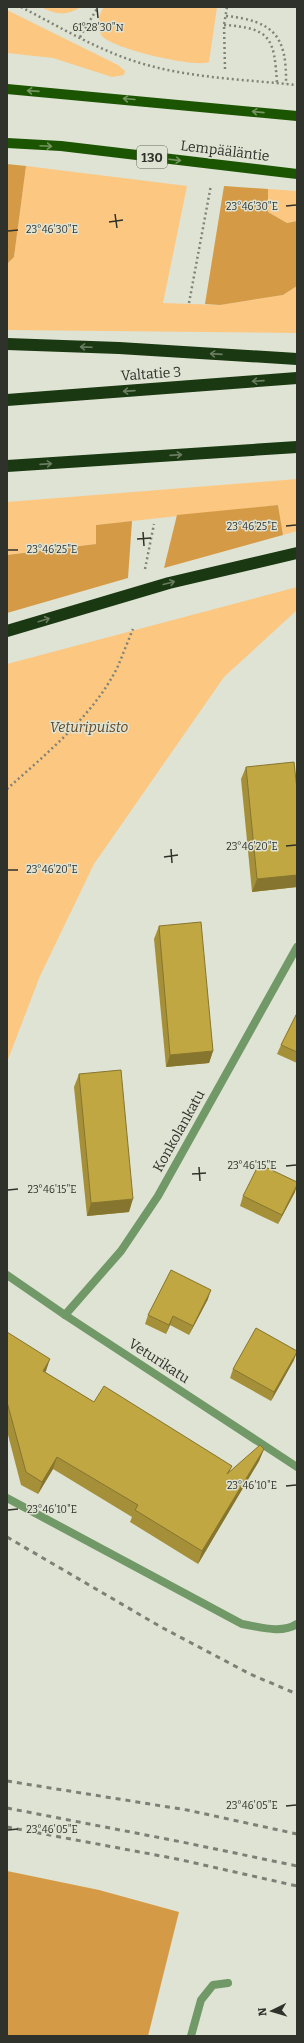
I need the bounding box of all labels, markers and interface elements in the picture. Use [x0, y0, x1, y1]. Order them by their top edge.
text: 61°28'30"N [72, 22, 124, 34]
one-way arrow [27, 87, 40, 94]
one-way arrow [123, 96, 136, 103]
one-way arrow [252, 108, 265, 116]
street label: Lempääläntie [180, 137, 270, 165]
one-way arrow [39, 142, 52, 149]
road number: 130 [137, 146, 167, 168]
one-way arrow [168, 156, 181, 163]
text: 23°46'30"E [226, 201, 278, 213]
text: 23°46'30"E [26, 224, 78, 236]
one-way arrow [80, 343, 93, 350]
one-way arrow [210, 350, 223, 357]
street label: Valtatie 3 [120, 363, 182, 385]
one-way arrow [252, 377, 265, 384]
one-way arrow [122, 387, 135, 394]
one-way arrow [169, 451, 182, 459]
one-way arrow [39, 460, 52, 467]
text: 23°46'25"E [227, 521, 277, 533]
text: 23°46'25"E [27, 544, 77, 556]
one-way arrow [162, 579, 175, 586]
one-way arrow [38, 616, 51, 623]
park label: Veturipuisto [50, 719, 129, 736]
text: 23°46'20"E [226, 841, 278, 853]
text: 23°46'20"E [26, 864, 78, 876]
street label: Konkolankatu [149, 1087, 209, 1175]
text: 23°46'15"E [227, 1160, 277, 1172]
text: 23°46'15"E [27, 1184, 77, 1196]
street label: Veturikatu [125, 1335, 193, 1387]
text: 23°46'10"E [227, 1480, 277, 1492]
text: 23°46'10"E [27, 1504, 77, 1516]
text: 23°46'05"E [226, 1800, 278, 1812]
text: 23°46'05"E [26, 1824, 78, 1836]
north arrow [252, 1991, 292, 2031]
text: N [256, 2007, 269, 2017]

